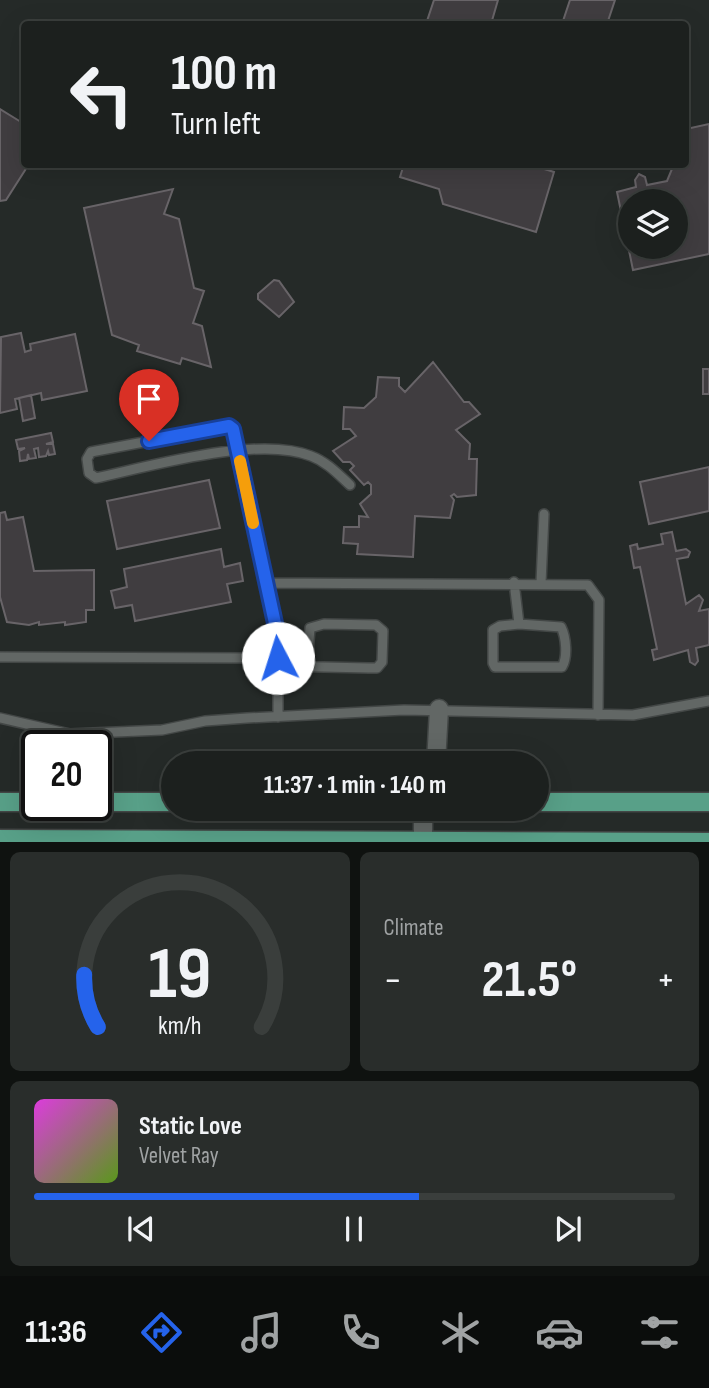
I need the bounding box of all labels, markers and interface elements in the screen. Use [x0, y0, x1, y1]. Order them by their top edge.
text: 100 m [171, 45, 277, 104]
icon: left [56, 49, 147, 140]
text: Turn left [171, 105, 261, 144]
map controls [618, 189, 688, 259]
button: layers [618, 189, 688, 259]
pin [119, 369, 179, 441]
icon: arrive [130, 380, 168, 418]
position arrow [241, 621, 315, 695]
speed limit sign: 20 [21, 730, 112, 821]
text: 11:37 · 1 min · 140 m [264, 770, 446, 801]
text: Climate [384, 914, 443, 942]
text: 19 [148, 932, 211, 1020]
text: 21.5° [482, 949, 577, 1012]
text: − [384, 958, 402, 1003]
text: + [656, 958, 675, 1003]
text: km/h [158, 1011, 201, 1042]
text: Static Love [139, 1111, 242, 1142]
text: Velvet Ray [139, 1142, 219, 1170]
icon: previous [122, 1210, 160, 1248]
icon: pause [335, 1210, 373, 1248]
icon: next [549, 1210, 587, 1248]
icon: directions [137, 1308, 186, 1357]
icon: music [237, 1308, 286, 1357]
icon: phone [336, 1308, 385, 1357]
icon: climate [436, 1308, 485, 1357]
icon: car [535, 1308, 584, 1357]
icon: filters [635, 1308, 684, 1357]
text: 11:36 [25, 1313, 87, 1352]

